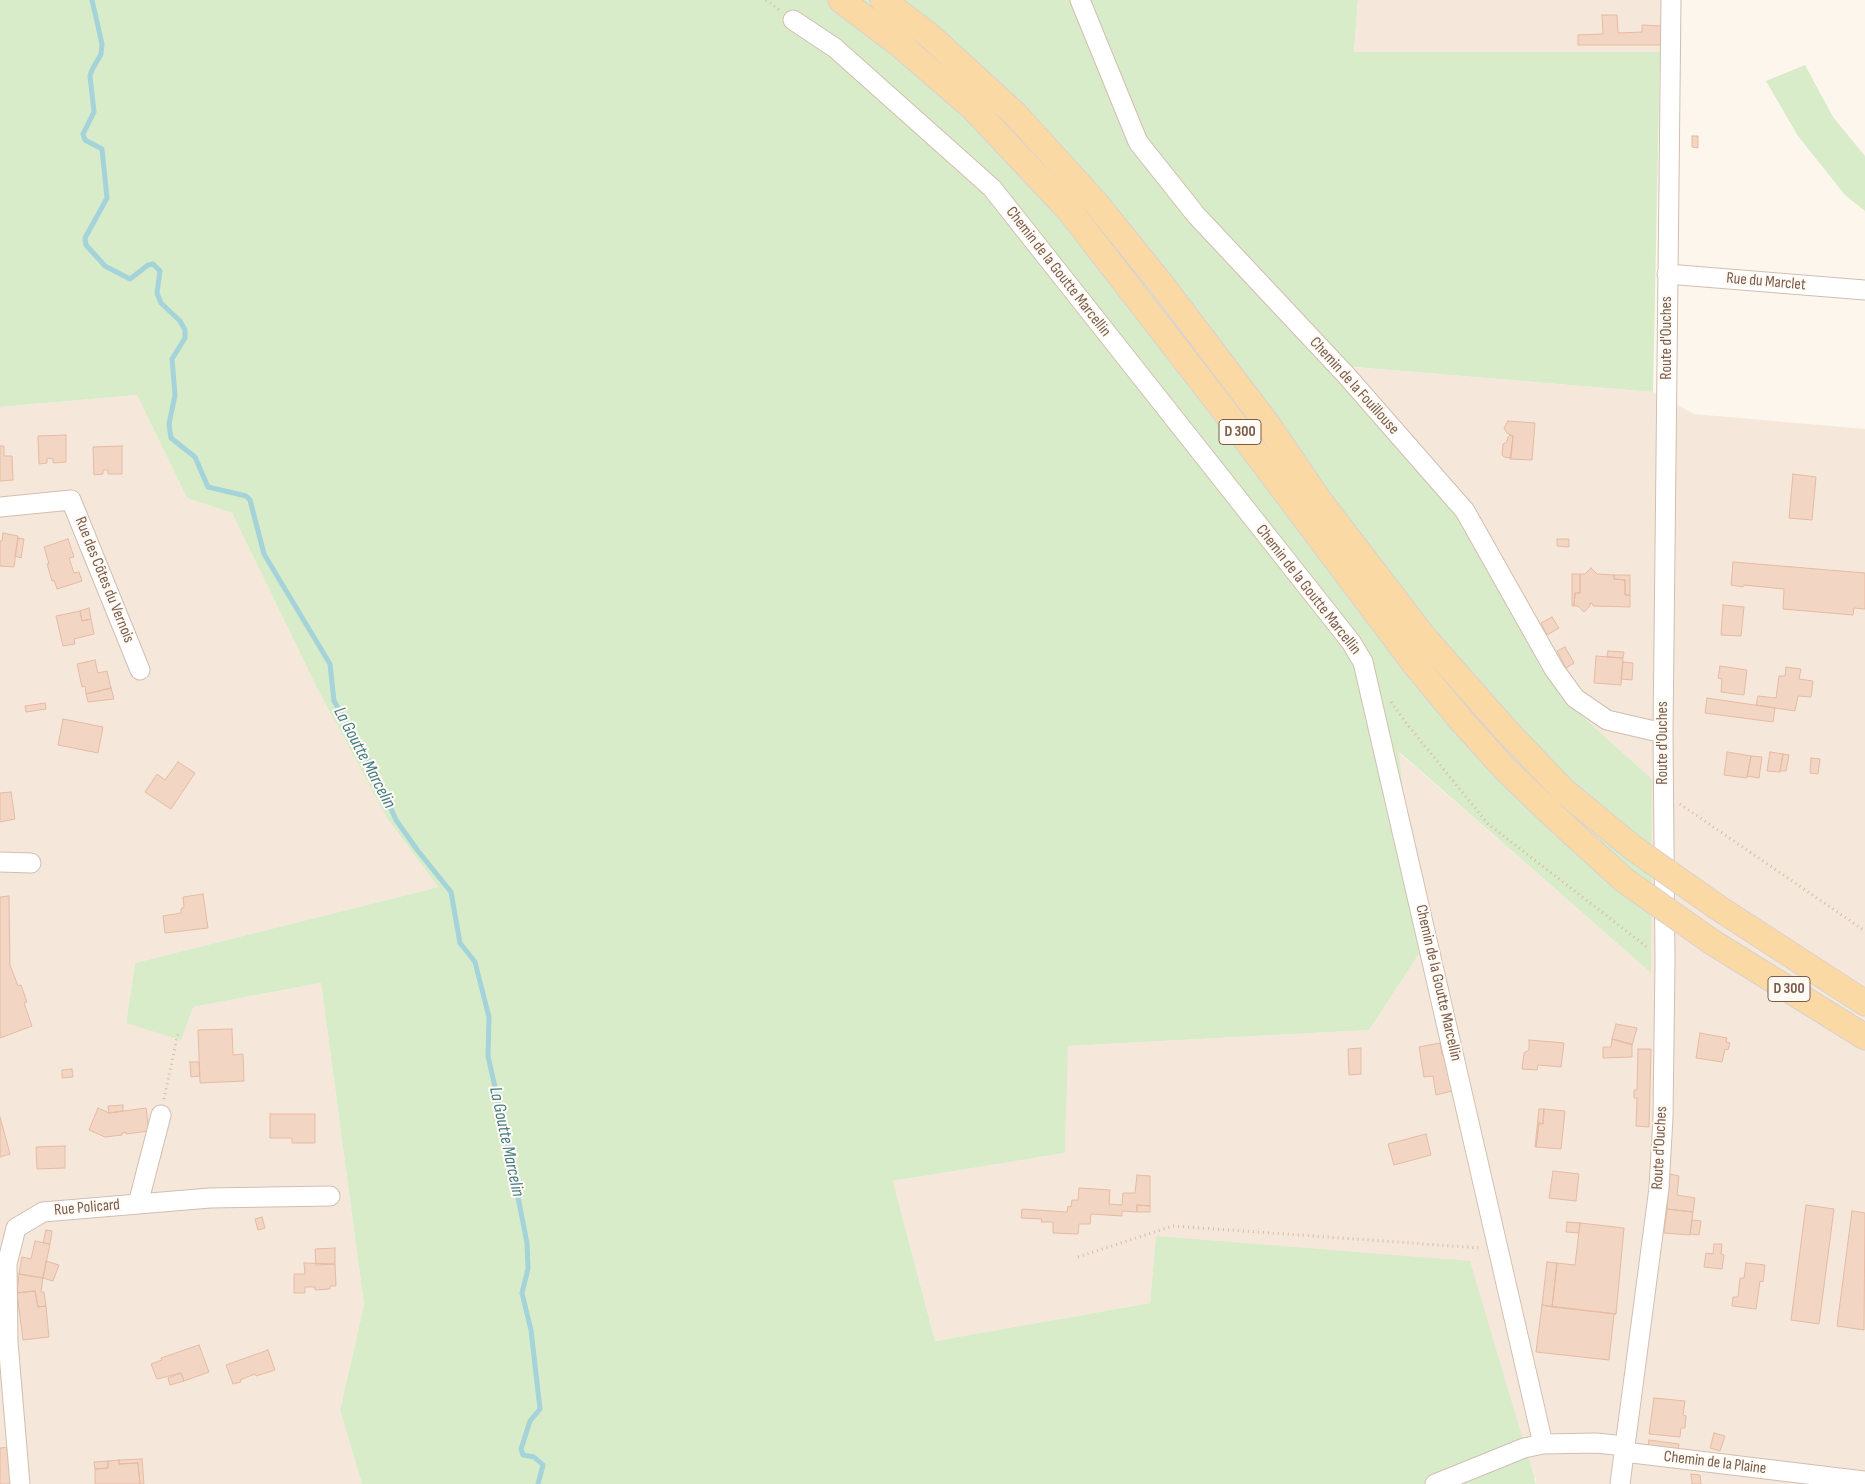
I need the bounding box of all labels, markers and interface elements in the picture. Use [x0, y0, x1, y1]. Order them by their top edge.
street label: Chemin de la Goutte Marcellin [1001, 203, 1115, 341]
street label: Rue du Marclet [1726, 269, 1806, 295]
street label: Route d'Ouches [1657, 296, 1677, 380]
street label: Chemin de la Fouillouse [1305, 333, 1403, 439]
road number: D 300 [1219, 420, 1261, 444]
street label: Rue des Côtes du Vernois [70, 514, 138, 646]
street label: Chemin de la Goutte Marcellin [1251, 521, 1365, 659]
street label: Route d'Ouches [1653, 701, 1673, 785]
water label: La Goutte Marcelin [328, 704, 400, 812]
street label: Chemin de la Goutte Marcellin [1411, 903, 1465, 1063]
road number: D 300 [1768, 976, 1810, 1002]
water label: La Goutte Marcelin [484, 1085, 528, 1199]
street label: Route d'Ouches [1648, 1106, 1672, 1190]
street label: Rue Policard [53, 1196, 121, 1220]
street label: Chemin de la Plaine [1663, 1447, 1767, 1479]

